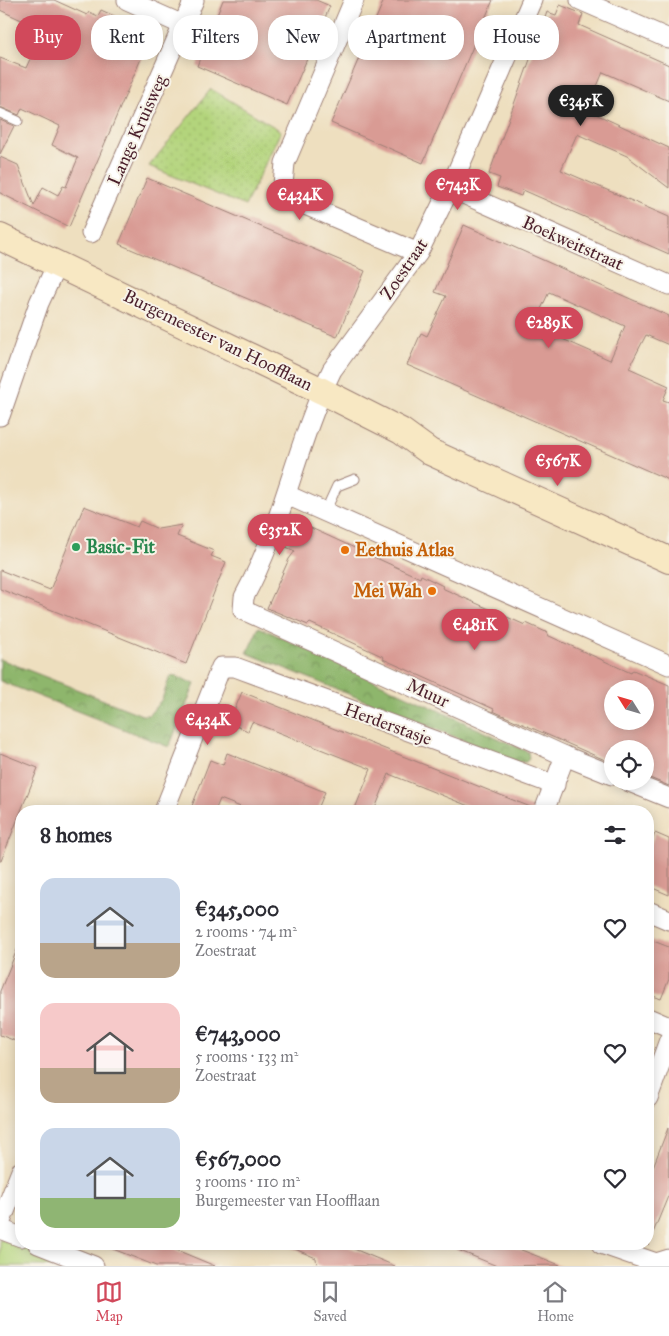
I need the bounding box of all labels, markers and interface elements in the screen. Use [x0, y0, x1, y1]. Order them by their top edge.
chip: Buy [15, 15, 81, 60]
chip: Rent [91, 15, 163, 60]
chip: Filters [173, 15, 258, 60]
chip: New [268, 15, 338, 60]
chip: Apartment [348, 15, 464, 60]
chip: House [474, 15, 559, 60]
street label: Lange Kruisweg [103, 71, 172, 189]
pin: €345K [546, 84, 616, 127]
text: €345K [559, 91, 603, 110]
pin: €743K [423, 168, 493, 211]
text: €743K [436, 175, 480, 194]
pin: €434K [265, 178, 335, 221]
text: €434K [277, 185, 323, 204]
street label: Boekweitstraat [519, 211, 628, 275]
street label: Zoestraat [376, 234, 433, 304]
street label: Burgemeester van Hoofflaan [119, 285, 317, 396]
pin: €289K [514, 306, 584, 349]
text: €289K [526, 313, 572, 332]
pin: €567K [523, 444, 593, 487]
text: €567K [535, 451, 581, 470]
pin: €352K [245, 514, 315, 556]
text: €352K [259, 520, 301, 539]
place label: Basic-Fit [86, 536, 156, 558]
place label: Eethuis Atlas [355, 539, 454, 561]
marker: Basic-Fit [70, 541, 82, 553]
marker: Eethuis Atlas [339, 544, 351, 556]
place label: Mei Wah [353, 580, 423, 602]
marker: Mei Wah [426, 585, 438, 597]
pin: €481K [440, 608, 510, 651]
text: €481K [453, 615, 497, 634]
street label: Muur [403, 674, 453, 712]
north arrow [604, 680, 654, 730]
map controls [604, 680, 654, 790]
street label: Herderstasje [341, 698, 435, 750]
pin: €434K [173, 704, 243, 746]
text: €434K [185, 710, 231, 729]
button: locate [604, 740, 654, 790]
icon: filters [601, 821, 629, 849]
text: 8 homes [40, 822, 112, 848]
text: €345,000 [195, 896, 279, 922]
icon: home [80, 898, 140, 958]
icon: heart [601, 914, 629, 942]
text: 2 rooms · 74 m² [195, 922, 297, 941]
text: Zoestraat [195, 941, 257, 960]
text: €743,000 [195, 1021, 281, 1047]
icon: home [80, 1023, 140, 1083]
icon: heart [601, 1039, 629, 1067]
text: 5 rooms · 133 m² [195, 1047, 298, 1066]
text: Zoestraat [195, 1066, 257, 1085]
text: €567,000 [195, 1146, 281, 1172]
icon: home [80, 1148, 140, 1208]
icon: heart [601, 1164, 629, 1192]
text: 3 rooms · 110 m² [195, 1172, 300, 1191]
text: Burgemeester van Hoofflaan [195, 1191, 380, 1210]
tab: Map [95, 1278, 123, 1325]
tab: Saved [314, 1278, 347, 1325]
tab: Home [537, 1278, 574, 1325]

